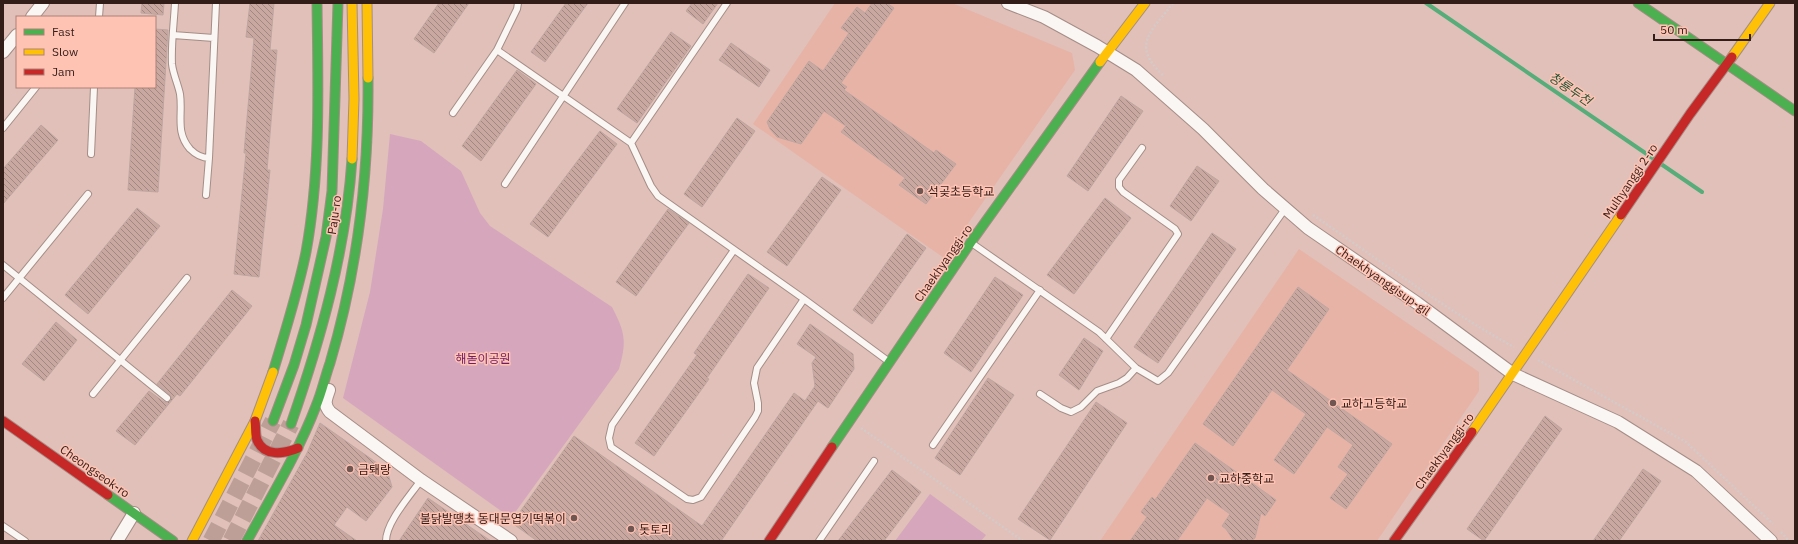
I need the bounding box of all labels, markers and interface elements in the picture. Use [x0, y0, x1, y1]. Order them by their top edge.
legend [16, 16, 156, 88]
scale bar [1654, 16, 1750, 42]
text: 50 m [1660, 22, 1688, 37]
text: Fast [52, 24, 75, 39]
text: Slow [52, 44, 78, 59]
text: Jam [52, 64, 75, 79]
water label: 청룡두천 [1545, 69, 1595, 110]
street label: Mulhyanggi 2-ro [1599, 140, 1661, 221]
place label: 석곶초등학교 [928, 184, 994, 199]
marker: 석곶초등학교 [915, 186, 925, 196]
street label: Paju-ro [324, 194, 344, 235]
street label: Chaekhyanggi-ro [911, 221, 975, 305]
street label: Chaekhyanggisup-gil [1333, 242, 1433, 318]
park label: 해돋이공원 [455, 351, 511, 366]
place label: 교하고등학교 [1341, 396, 1407, 411]
marker: 교하고등학교 [1328, 398, 1338, 408]
street label: Chaekhyanggi-ro [1411, 410, 1477, 492]
street label: Cheongseok-ro [57, 441, 133, 501]
place label: 금퇘랑 [358, 462, 391, 477]
marker: 금퇘랑 [345, 464, 355, 474]
place label: 교하중학교 [1219, 471, 1274, 486]
marker: 교하중학교 [1206, 473, 1216, 483]
place label: 불닭발땡초 동대문엽기떡볶이 [420, 511, 566, 526]
marker: 불닭발땡초 동대문엽기떡볶이 [569, 513, 579, 523]
place label: 돗토리 [639, 522, 672, 537]
marker: 돗토리 [626, 524, 636, 534]

